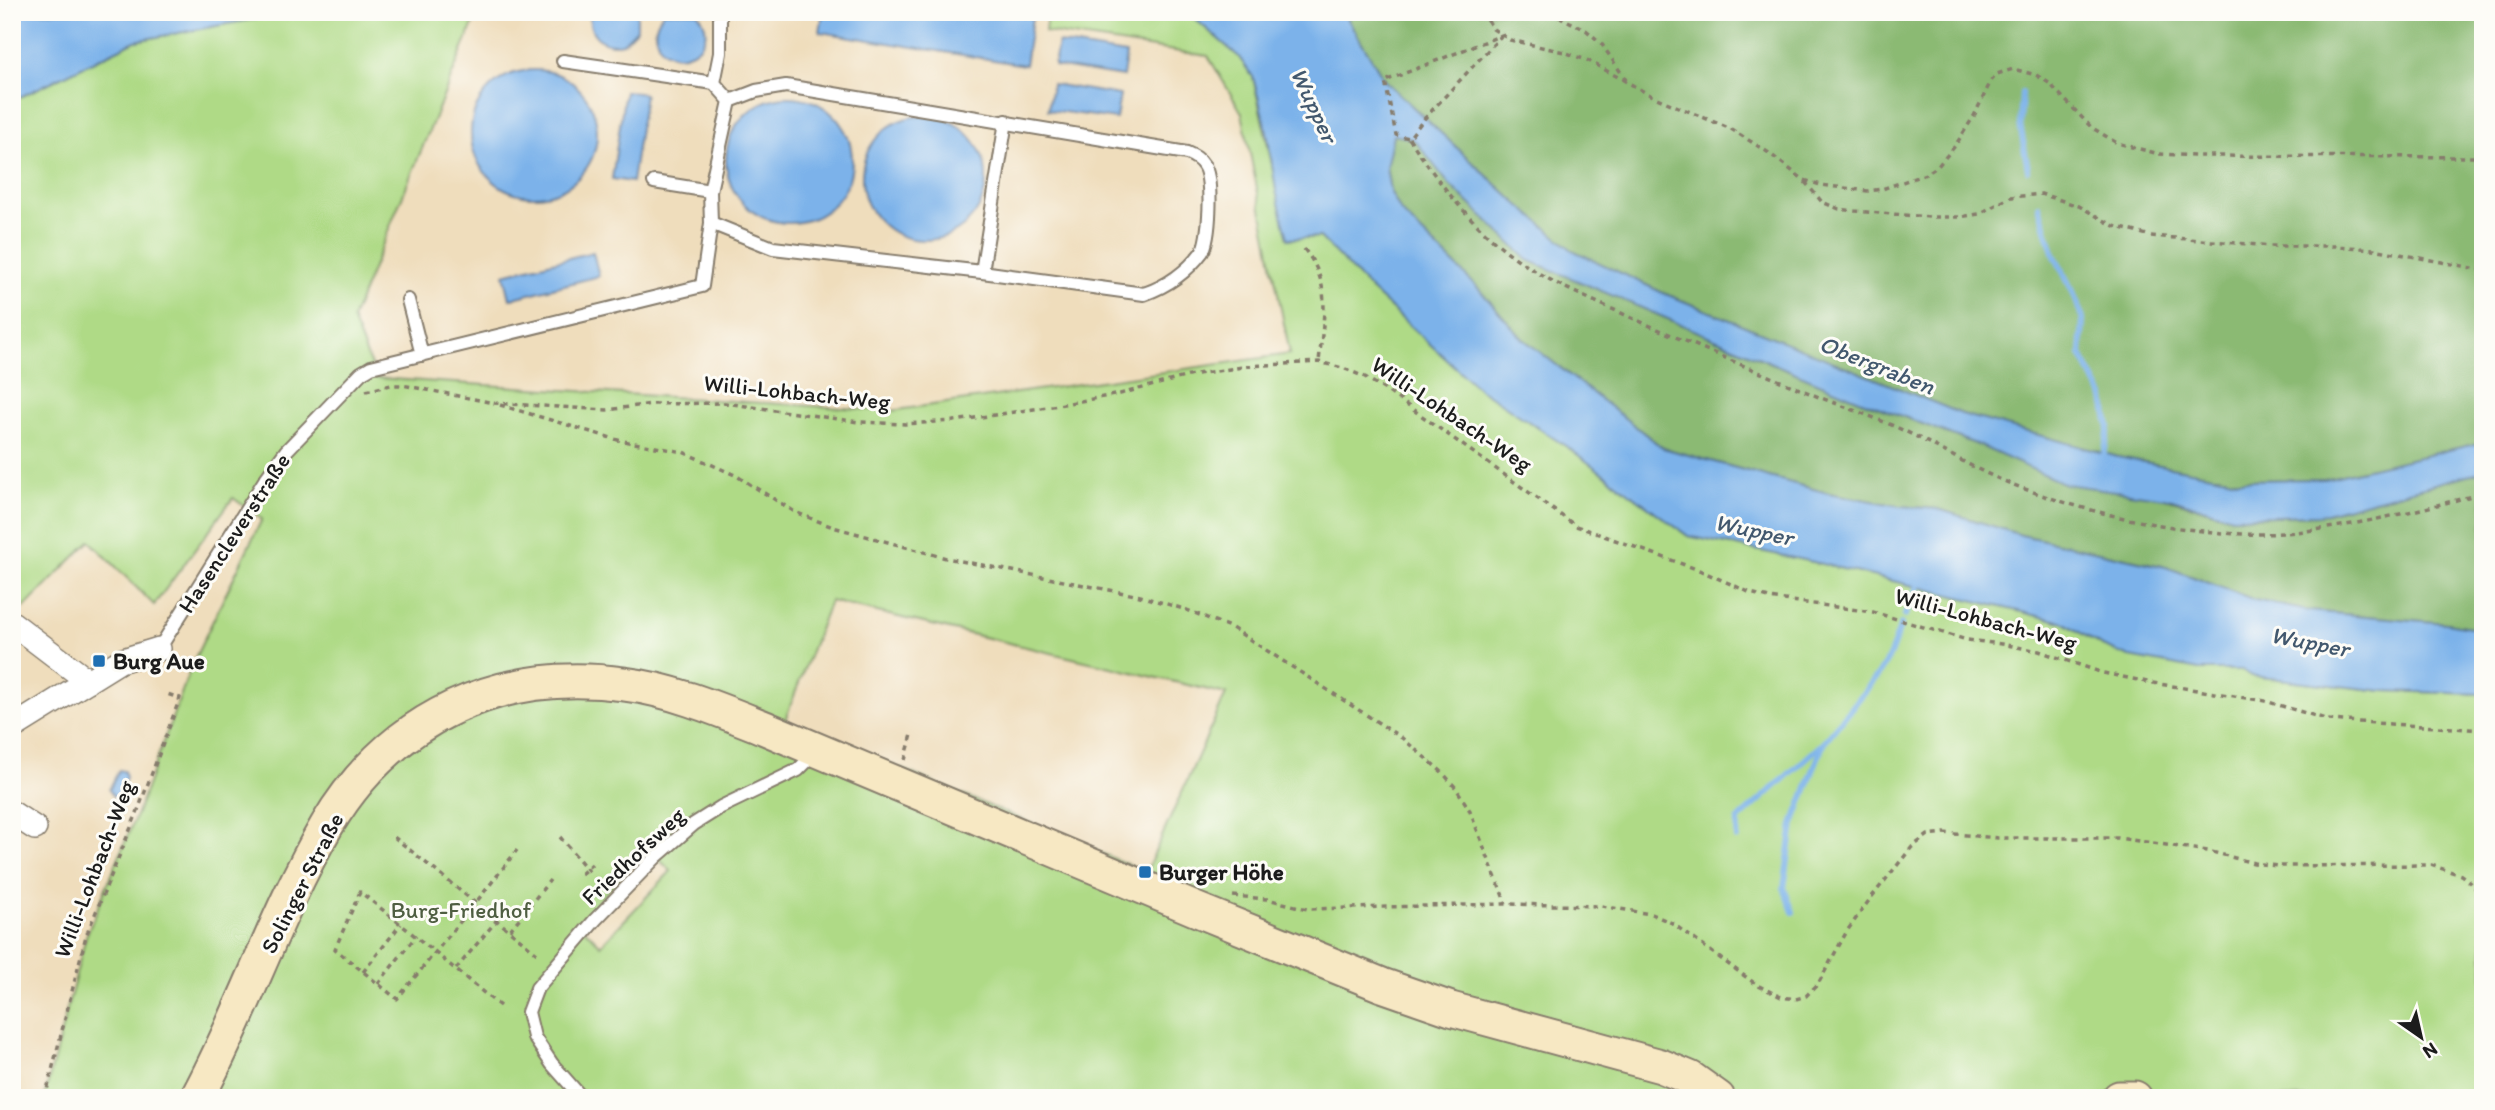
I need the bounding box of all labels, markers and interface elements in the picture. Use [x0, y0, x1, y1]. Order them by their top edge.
water label: Wupper [1285, 63, 1345, 149]
water label: Obergraben [1815, 328, 1939, 401]
street label: Willi-Lohbach-Weg [1366, 350, 1538, 478]
street label: Willi-Lohbach-Weg [702, 368, 892, 416]
street label: Hasencleverstraße [172, 448, 296, 618]
water label: Wupper [1712, 507, 1798, 552]
street label: Willi-Lohbach-Weg [1892, 581, 2080, 657]
water label: Wupper [2268, 620, 2354, 664]
place label: Burg Aue [113, 647, 205, 675]
marker: Burg Aue [91, 653, 107, 669]
street label: Willi-Lohbach-Weg [47, 776, 141, 962]
street label: Friedhofsweg [575, 801, 691, 911]
street label: Solinger Straße [255, 808, 349, 958]
place label: Burger Höhe [1159, 858, 1284, 886]
marker: Burger Höhe [1137, 864, 1153, 880]
park label: Burg-Friedhof [391, 896, 532, 924]
north arrow [2386, 1002, 2456, 1072]
text: N [2418, 1038, 2442, 1064]

